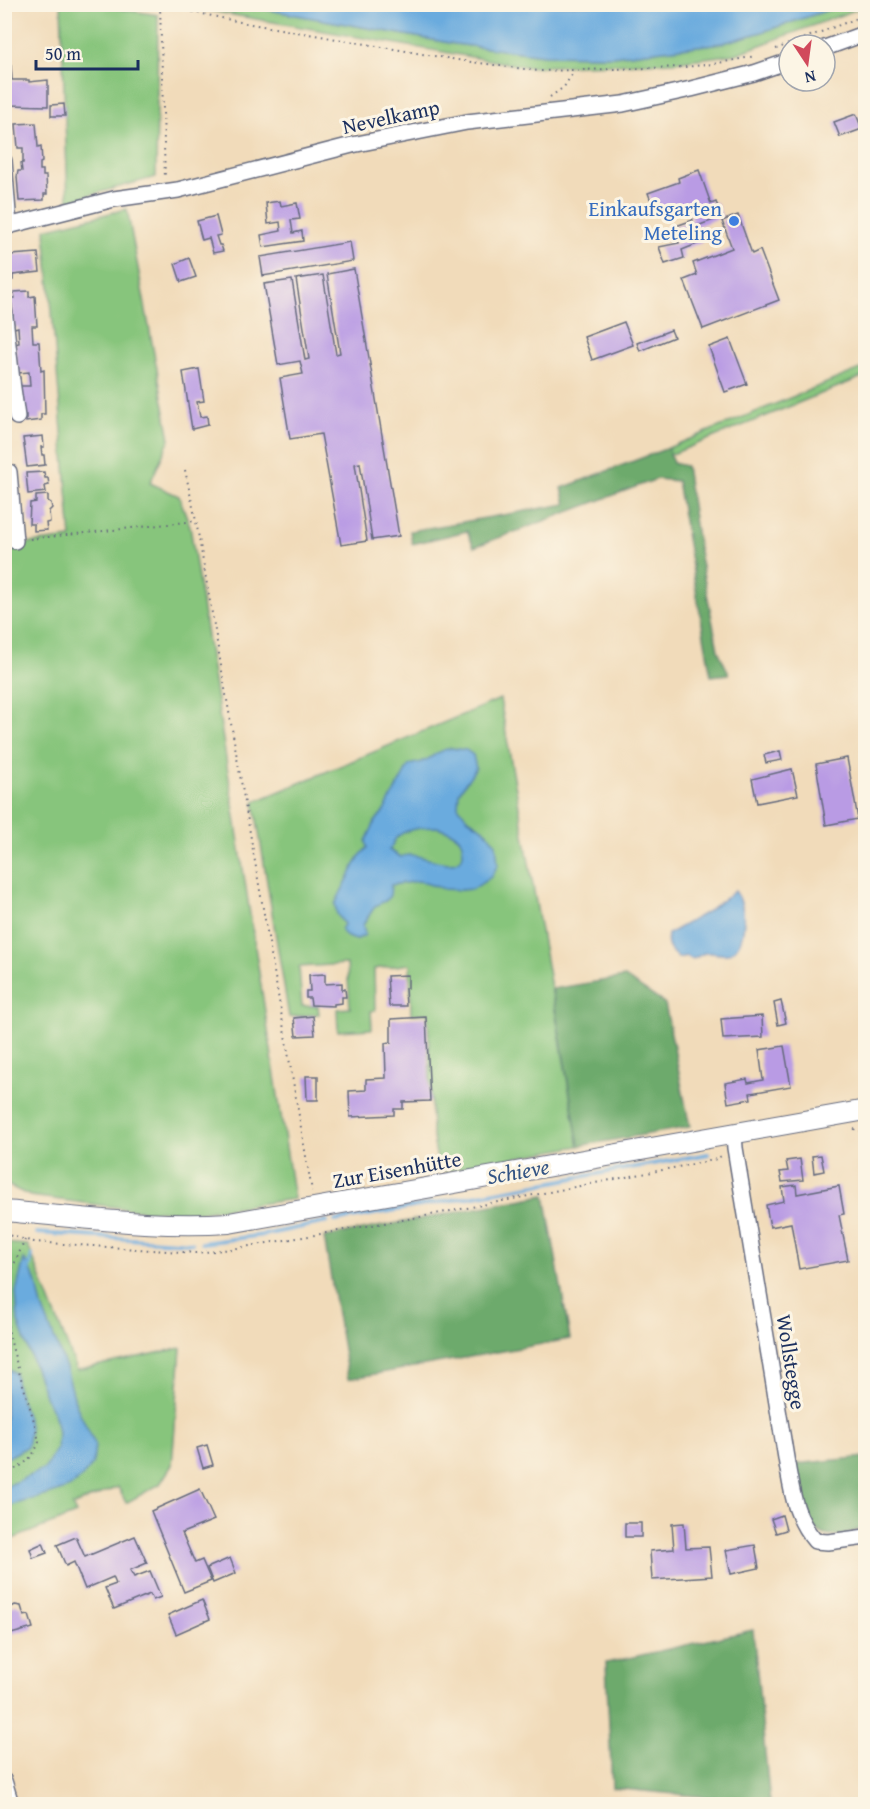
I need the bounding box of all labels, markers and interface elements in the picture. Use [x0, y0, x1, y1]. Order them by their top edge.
scale bar [36, 33, 138, 71]
north arrow [777, 33, 837, 93]
text: 50 m [45, 40, 81, 67]
text: N [802, 65, 818, 91]
street label: Nevelkamp [340, 91, 442, 142]
place label: Einkaufsgarten Meteling [589, 193, 723, 248]
marker: Einkaufsgarten Meteling [727, 214, 741, 228]
street label: Zur Eisenhütte [330, 1143, 464, 1196]
water label: Schieve [484, 1150, 552, 1192]
street label: Wollstegge [769, 1312, 814, 1412]

